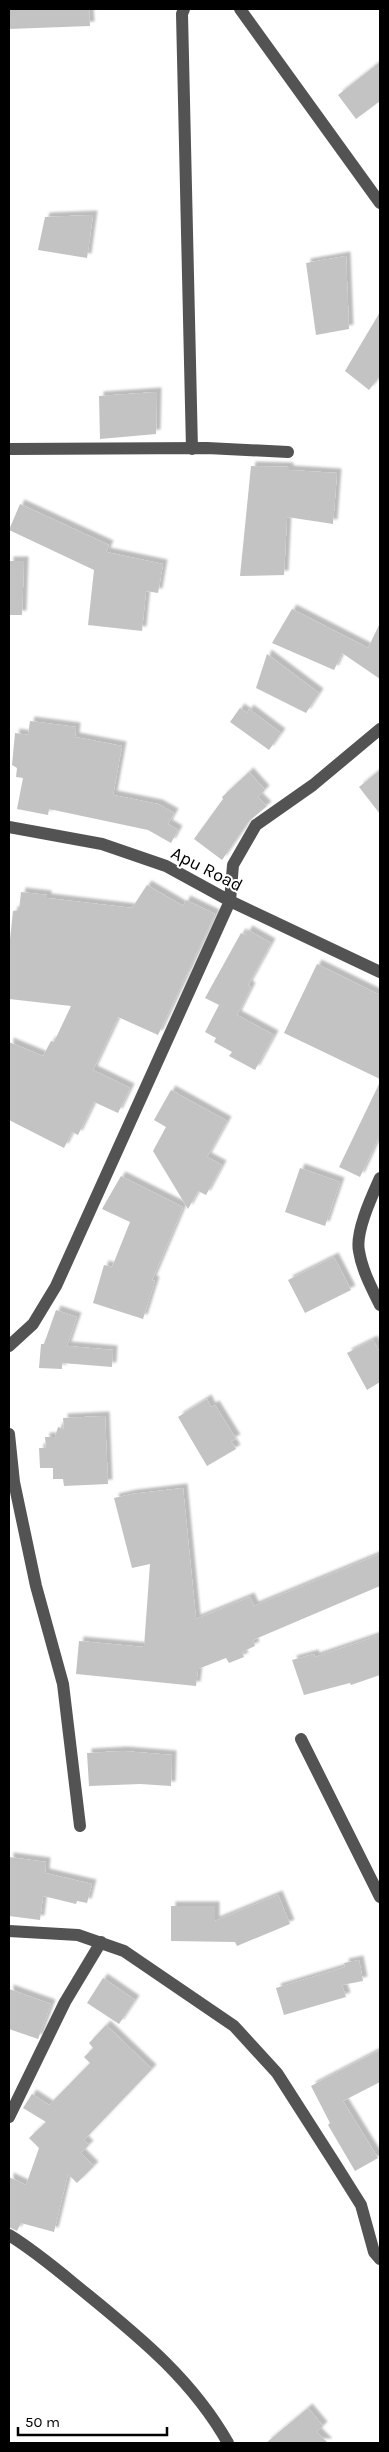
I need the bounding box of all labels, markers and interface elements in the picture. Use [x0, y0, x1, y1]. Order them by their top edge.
street label: Apu Road [167, 842, 247, 896]
scale bar [18, 2404, 166, 2436]
text: 50 m [25, 2413, 60, 2431]

